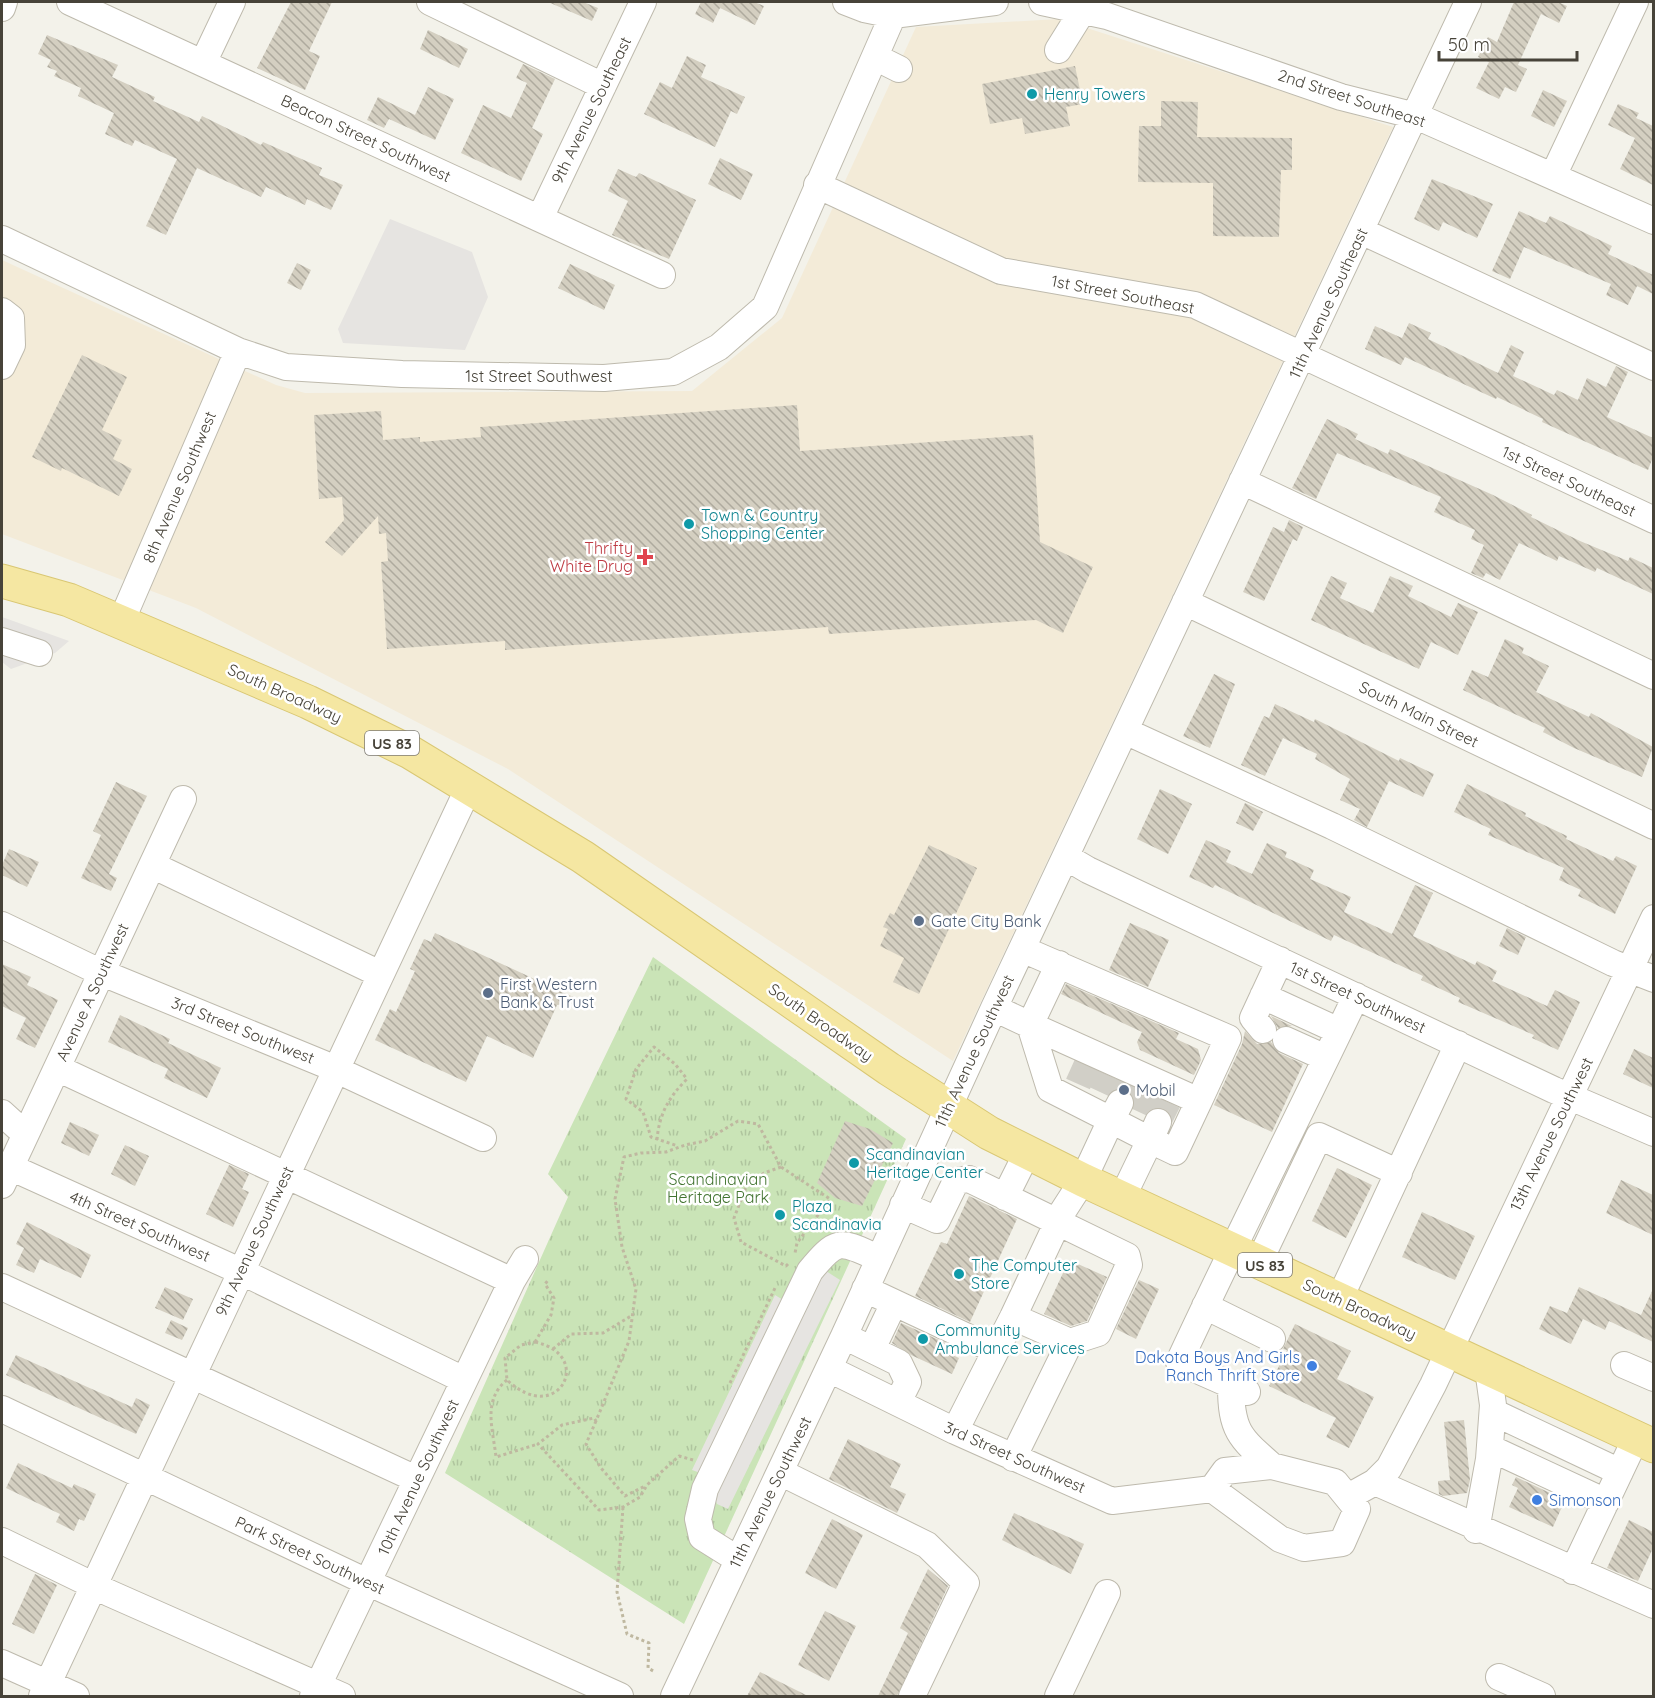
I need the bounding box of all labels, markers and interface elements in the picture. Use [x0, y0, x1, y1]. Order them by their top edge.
scale bar [1439, 24, 1577, 62]
street label: 9th Avenue Southeast [547, 33, 635, 187]
text: 50 m [1448, 33, 1490, 56]
street label: 2nd Street Southeast [1276, 65, 1428, 131]
place label: Henry Towers [1044, 84, 1146, 104]
marker: Henry Towers [1025, 87, 1039, 101]
street label: Beacon Street Southwest [278, 90, 454, 186]
street label: 11th Avenue Southeast [1284, 225, 1372, 381]
street label: 1st Street Southeast [1050, 270, 1196, 318]
street label: 1st Street Southwest [465, 366, 613, 386]
street label: 8th Avenue Southwest [138, 408, 220, 566]
street label: 1st Street Southeast [1499, 441, 1639, 521]
place label: Town & Country Shopping Center [701, 505, 824, 543]
marker: Town & Country Shopping Center [682, 517, 696, 531]
place label: Thrifty White Drug [550, 538, 633, 576]
marker: Thrifty White Drug [638, 550, 652, 564]
street label: South Broadway [225, 659, 345, 727]
street label: South Main Street [1356, 676, 1482, 752]
road number: US 83 [365, 731, 419, 755]
place label: Gate City Bank [931, 911, 1041, 931]
marker: Gate City Bank [912, 914, 926, 928]
street label: Avenue A Southwest [51, 920, 133, 1064]
street label: 1st Street Southwest [1287, 957, 1429, 1037]
street label: 11th Avenue Southwest [930, 972, 1018, 1130]
place label: First Western Bank & Trust [500, 974, 598, 1012]
street label: South Broadway [765, 979, 877, 1065]
marker: First Western Bank & Trust [481, 986, 495, 1000]
street label: 3rd Street Southwest [168, 992, 318, 1068]
street label: 13th Avenue Southwest [1505, 1054, 1597, 1214]
place label: Mobil [1136, 1080, 1176, 1100]
marker: Mobil [1117, 1083, 1131, 1097]
place label: Scandinavian Heritage Center [866, 1144, 984, 1182]
marker: Scandinavian Heritage Center [847, 1156, 861, 1170]
street label: 9th Avenue Southwest [210, 1163, 298, 1319]
park label: Scandinavian Heritage Park [667, 1169, 769, 1207]
street label: 4th Street Southwest [67, 1186, 213, 1266]
place label: Plaza Scandinavia [792, 1196, 882, 1234]
marker: Plaza Scandinavia [773, 1208, 787, 1222]
road number: US 83 [1238, 1253, 1292, 1277]
place label: The Computer Store [971, 1255, 1077, 1293]
marker: The Computer Store [952, 1267, 966, 1281]
street label: South Broadway [1300, 1274, 1420, 1344]
place label: Community Ambulance Services [935, 1320, 1085, 1358]
marker: Community Ambulance Services [916, 1332, 930, 1346]
place label: Dakota Boys And Girls Ranch Thrift Store [1135, 1347, 1300, 1385]
marker: Dakota Boys And Girls Ranch Thrift Store [1305, 1359, 1319, 1373]
street label: 10th Avenue Southwest [373, 1396, 463, 1558]
street label: 11th Avenue Southwest [725, 1413, 815, 1571]
street label: 3rd Street Southwest [941, 1417, 1089, 1497]
place label: Simonson [1549, 1490, 1621, 1510]
marker: Simonson [1530, 1493, 1544, 1507]
street label: Park Street Southwest [232, 1512, 388, 1598]

